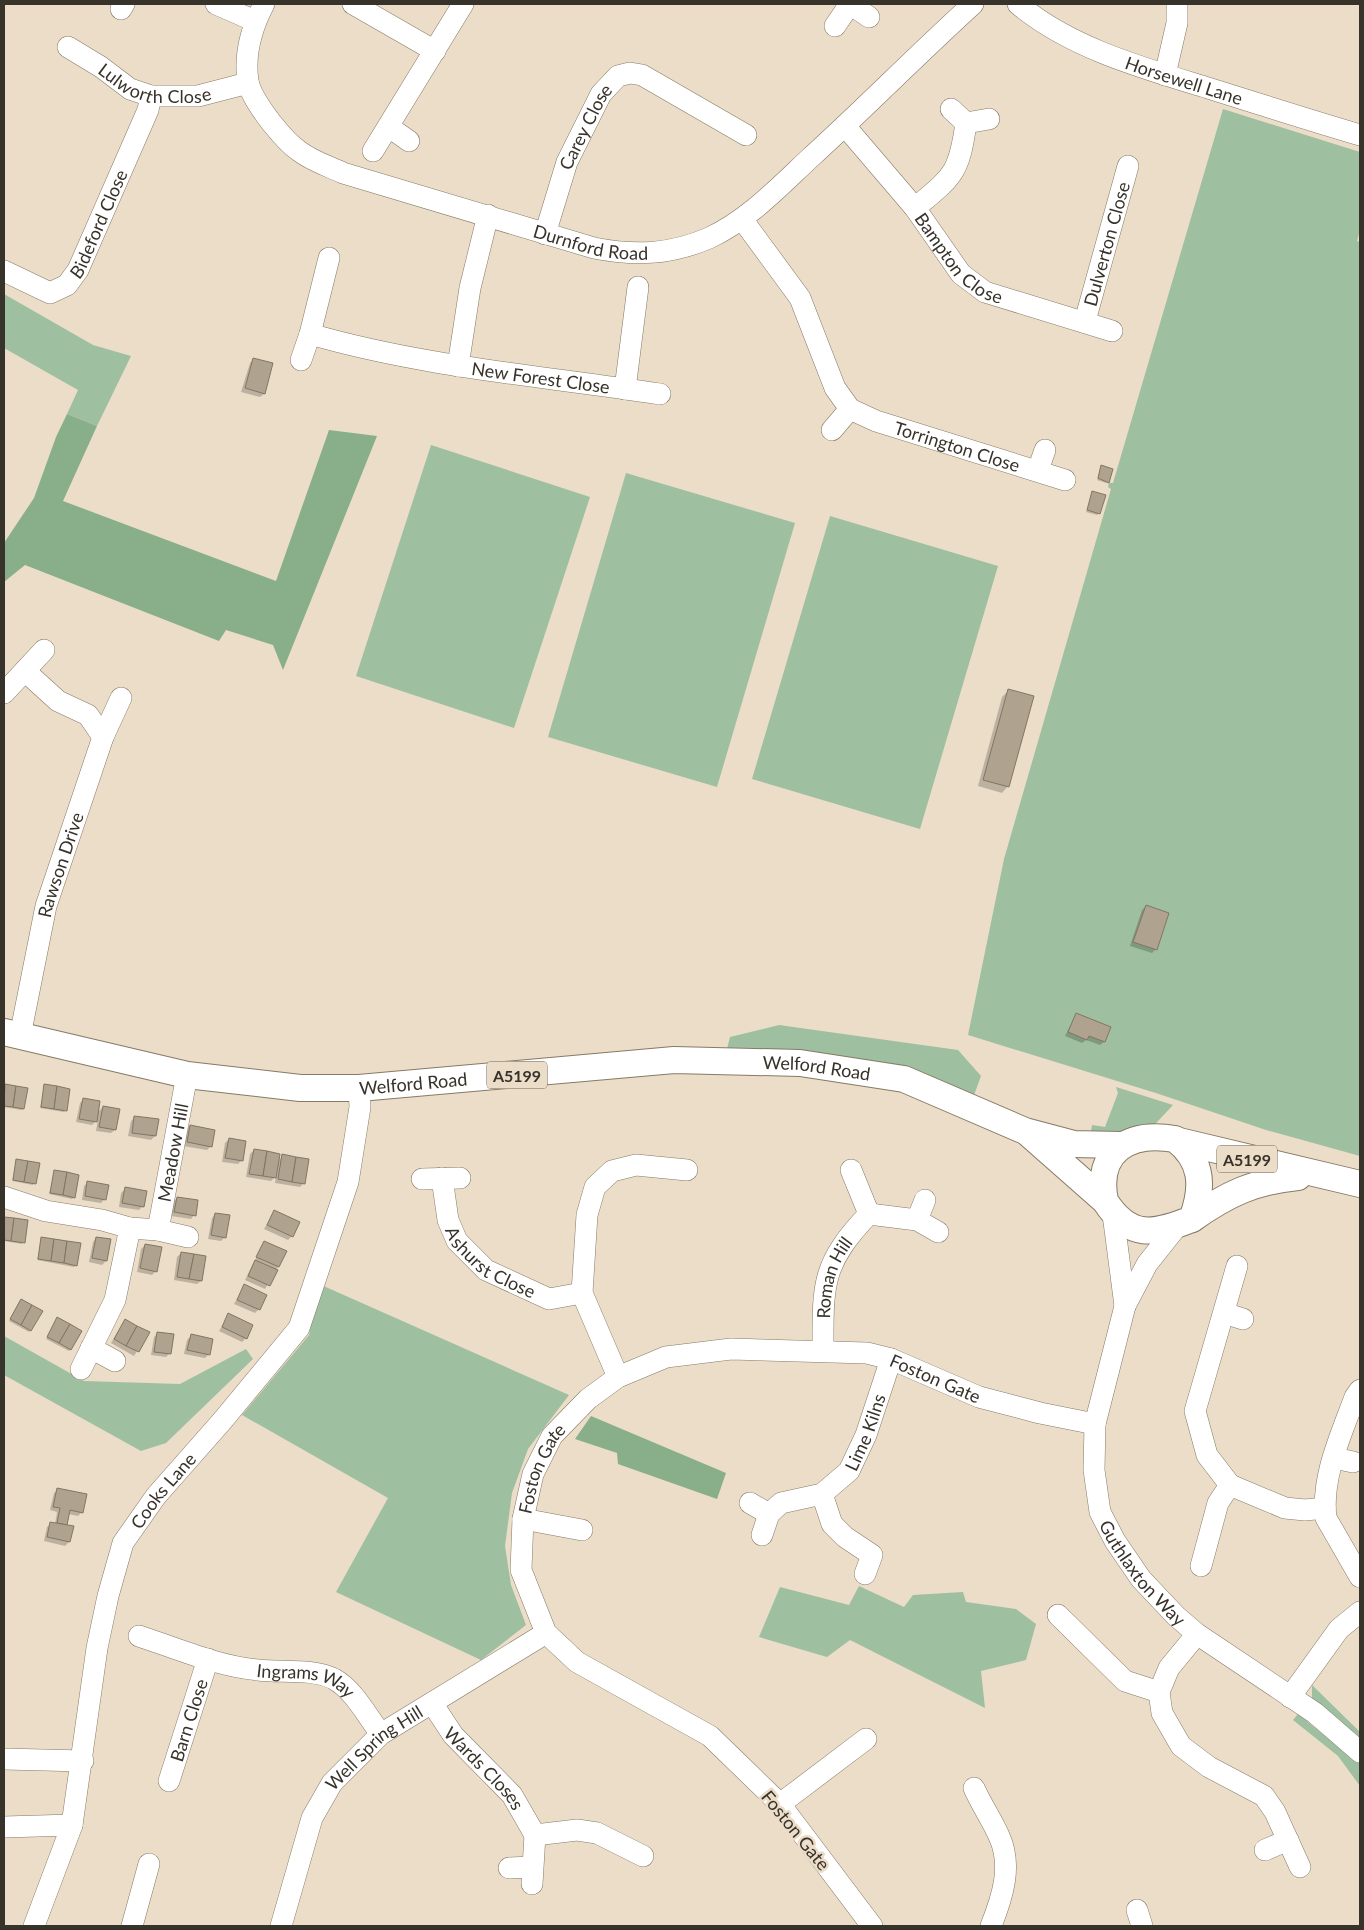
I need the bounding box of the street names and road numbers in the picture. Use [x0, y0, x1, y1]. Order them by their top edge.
street label: Horsewell Lane [1122, 51, 1245, 109]
street label: Lulworth Close [94, 58, 214, 107]
street label: Carey Close [554, 79, 616, 172]
street label: Bideford Close [65, 166, 132, 283]
street label: Dulverton Close [1079, 179, 1134, 309]
street label: Bampton Close [911, 208, 1005, 308]
street label: Durnford Road [531, 220, 648, 264]
street label: New Forest Close [470, 357, 611, 398]
street label: Torrington Close [891, 416, 1023, 476]
street label: Rawson Drive [33, 809, 88, 919]
street label: Welford Road [762, 1051, 872, 1085]
road number: A5199 [487, 1062, 547, 1088]
street label: Welford Road [358, 1067, 468, 1099]
street label: Meadow Hill [153, 1101, 193, 1203]
road number: A5199 [1217, 1146, 1277, 1172]
street label: Ashurst Close [441, 1223, 539, 1302]
street label: Roman Hill [812, 1232, 857, 1319]
street label: Foston Gate [887, 1349, 984, 1407]
street label: Lime Kilns [840, 1391, 890, 1474]
street label: Foston Gate [514, 1418, 570, 1516]
street label: Cooks Lane [126, 1448, 200, 1533]
street label: Guthlaxton Way [1095, 1516, 1191, 1631]
street label: Ingrams Way [255, 1659, 361, 1703]
street label: Barn Close [165, 1676, 212, 1764]
street label: Well Spring Hill [320, 1700, 427, 1795]
street label: Wards Closes [440, 1722, 529, 1814]
street label: Foston Gate [757, 1786, 835, 1874]

